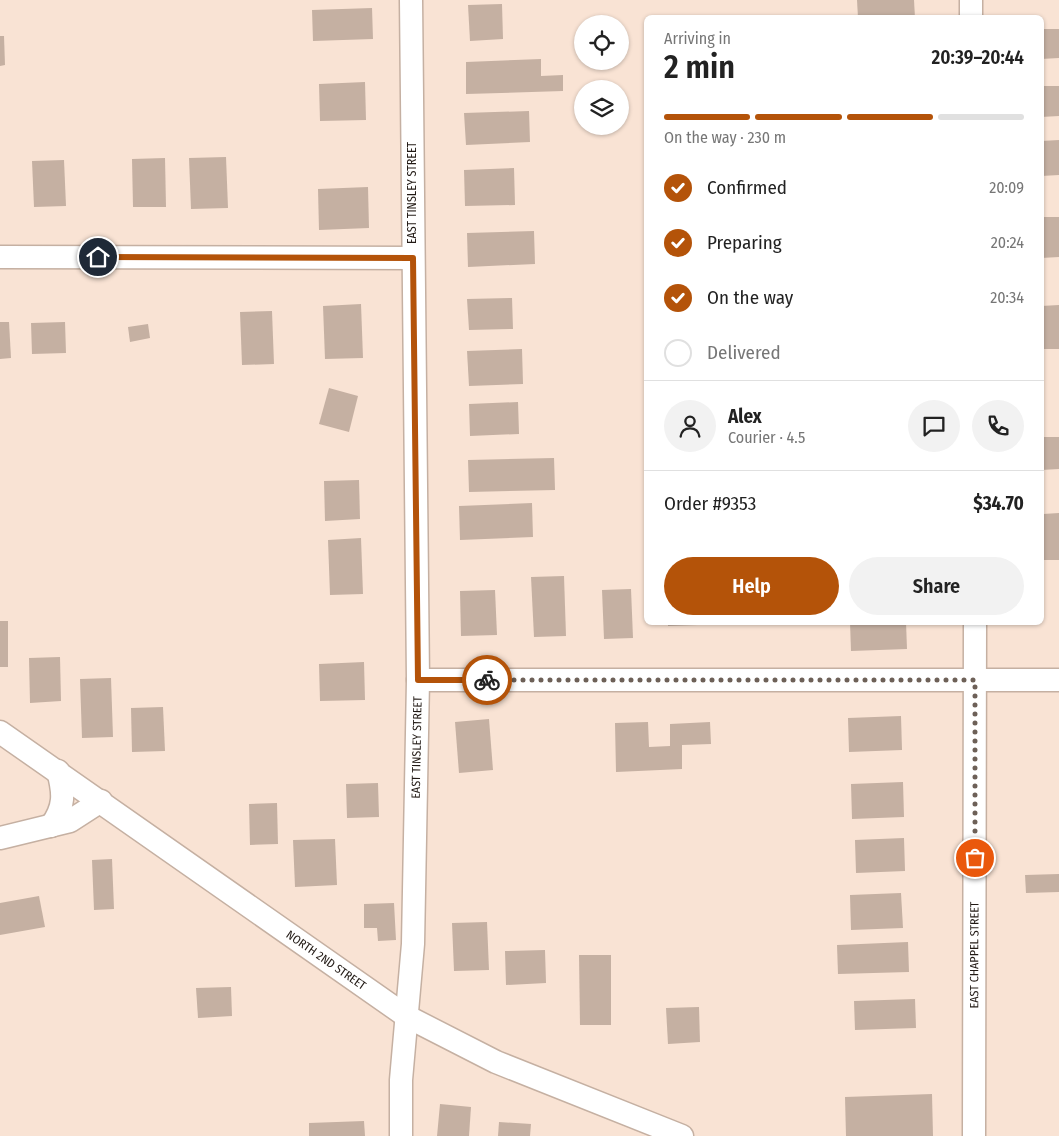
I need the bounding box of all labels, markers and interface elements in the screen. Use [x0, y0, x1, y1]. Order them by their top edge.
map controls [574, 15, 629, 135]
button: locate [574, 15, 629, 70]
text: Arriving in [664, 29, 731, 48]
text: 20:39–20:44 [932, 46, 1024, 69]
text: 2 min [664, 48, 735, 86]
button: layers [574, 80, 629, 135]
text: On the way · 230 m [664, 128, 786, 147]
street label: EAST TINSLEY STREET [405, 141, 419, 244]
icon: check [664, 174, 692, 202]
text: Confirmed [707, 176, 787, 199]
text: 20:09 [989, 178, 1024, 197]
icon: check [664, 229, 692, 257]
text: Preparing [707, 231, 782, 254]
text: 20:24 [991, 233, 1024, 252]
pin [77, 236, 119, 278]
icon: home [84, 243, 112, 271]
icon: check [664, 284, 692, 312]
text: On the way [707, 286, 793, 309]
text: 20:34 [990, 288, 1024, 307]
text: Delivered [707, 341, 781, 364]
button: person [664, 400, 716, 452]
button: chat [908, 400, 960, 452]
button: phone [972, 400, 1024, 452]
text: Alex [728, 405, 762, 428]
text: Courier · 4.5 [728, 428, 805, 447]
text: Order #9353 [664, 492, 756, 515]
text: $34.70 [973, 492, 1024, 515]
button: Help [664, 557, 839, 615]
button: Share [849, 557, 1024, 615]
courier [462, 655, 512, 705]
icon: bike [473, 666, 501, 694]
street label: EAST TINSLEY STREET [409, 696, 425, 799]
pin [954, 837, 996, 879]
icon: bag [961, 844, 989, 872]
street label: EAST CHAPPEL STREET [967, 901, 981, 1008]
street label: NORTH 2ND STREET [284, 927, 369, 993]

